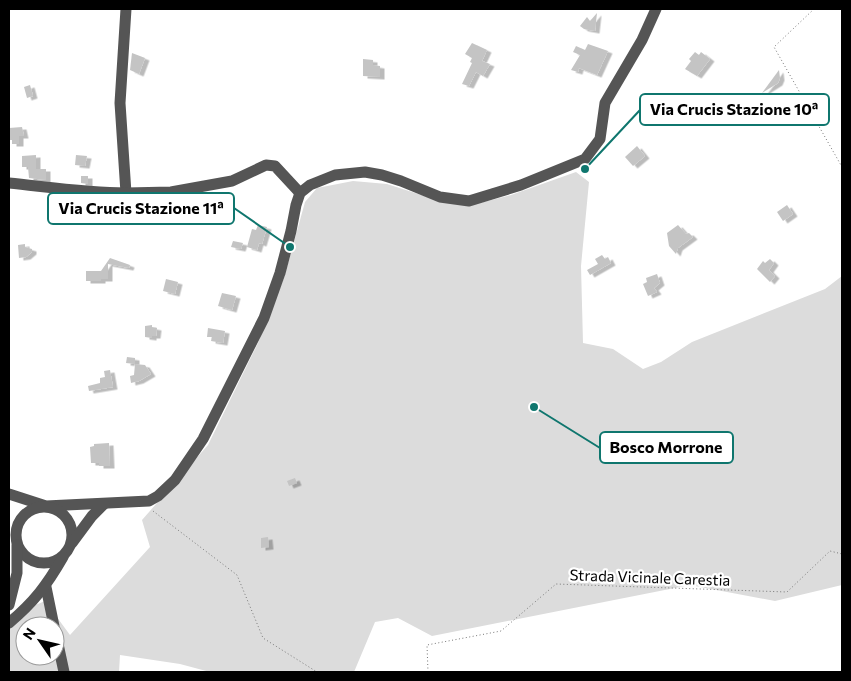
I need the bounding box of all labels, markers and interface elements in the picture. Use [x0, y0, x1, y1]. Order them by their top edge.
callout: Via Crucis Stazione 10ª [640, 94, 829, 125]
text: Via Crucis Stazione 10ª [650, 99, 818, 118]
callout: Via Crucis Stazione 11ª [48, 193, 234, 224]
text: Via Crucis Stazione 11ª [58, 198, 224, 217]
callout: Bosco Morrone [600, 432, 733, 463]
text: Bosco Morrone [610, 437, 722, 456]
street label: Strada Vicinale Carestia [569, 565, 731, 589]
north arrow [15, 616, 65, 666]
text: N [19, 624, 39, 643]

